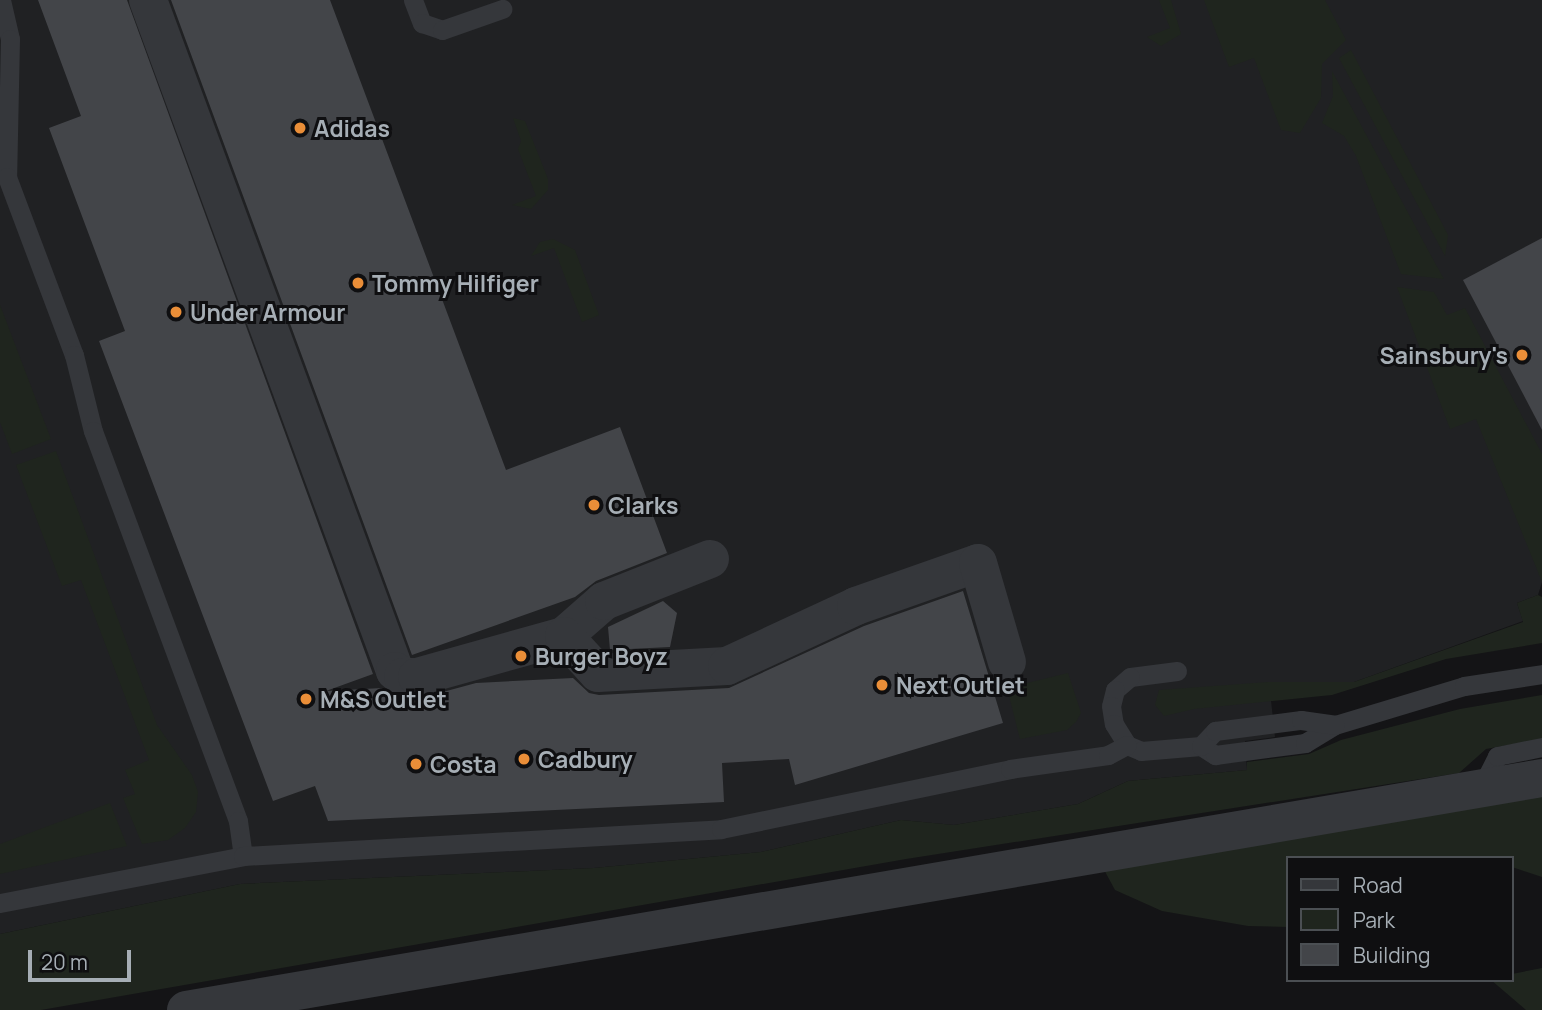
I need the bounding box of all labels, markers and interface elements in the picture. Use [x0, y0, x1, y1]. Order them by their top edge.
place label: Adidas [314, 114, 390, 142]
marker: Adidas [292, 120, 308, 136]
place label: Tommy Hilfiger [372, 269, 539, 297]
marker: Tommy Hilfiger [350, 275, 366, 291]
place label: Under Armour [190, 298, 345, 326]
marker: Under Armour [168, 304, 184, 320]
place label: Sainsbury's [1380, 341, 1508, 369]
marker: Sainsbury's [1514, 347, 1530, 363]
place label: Clarks [608, 491, 678, 519]
marker: Clarks [586, 497, 602, 513]
place label: Burger Boyz [535, 642, 668, 670]
marker: Burger Boyz [513, 648, 529, 664]
place label: Next Outlet [896, 671, 1025, 699]
marker: Next Outlet [874, 677, 890, 693]
place label: M&S Outlet [320, 685, 447, 713]
marker: M&S Outlet [298, 691, 314, 707]
place label: Cadbury [538, 745, 633, 773]
place label: Costa [430, 750, 497, 778]
marker: Cadbury [516, 751, 532, 767]
marker: Costa [408, 756, 424, 772]
legend [1286, 856, 1514, 982]
text: Road [1353, 871, 1403, 899]
text: Park [1353, 906, 1395, 934]
scale bar [32, 936, 135, 980]
text: Building [1353, 941, 1430, 969]
text: 20 m [41, 948, 88, 976]

